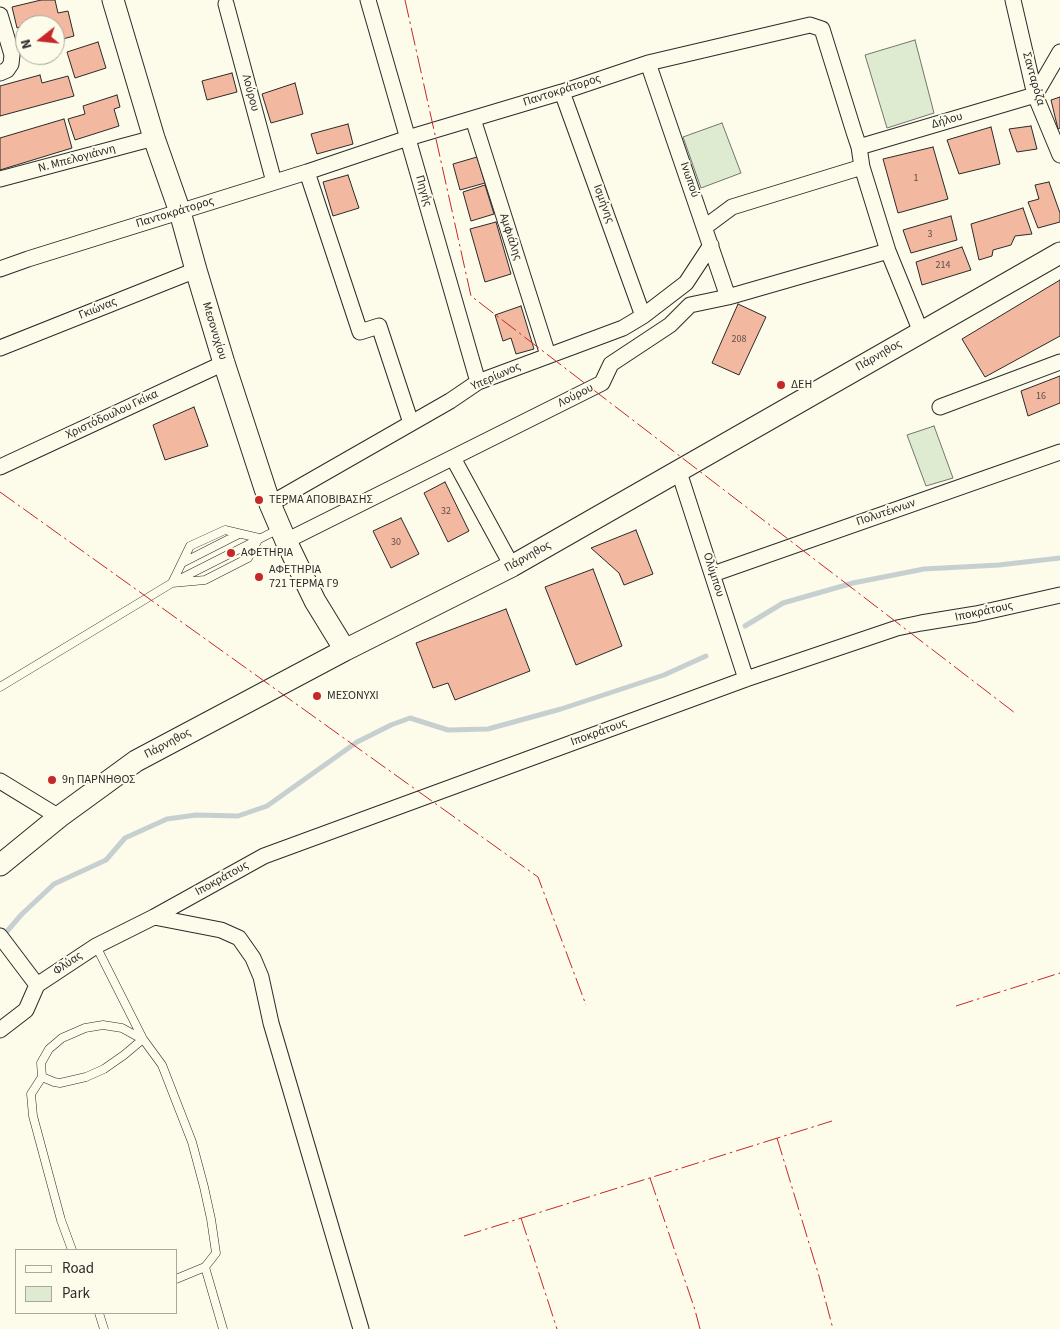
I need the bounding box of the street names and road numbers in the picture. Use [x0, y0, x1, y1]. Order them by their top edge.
street label: Σανταρόζα [1019, 51, 1047, 107]
street label: Παντοκράτορος [521, 72, 603, 110]
street label: Λούρου [238, 73, 262, 113]
street label: Δήλου [930, 110, 964, 132]
street label: Ν. Μπελογιάννη [37, 142, 117, 176]
street label: Ινωπού [676, 160, 702, 200]
street label: Πηγής [412, 174, 434, 208]
street label: Ισμήνης [589, 183, 617, 225]
street label: Παντοκράτορος [134, 194, 216, 232]
street label: Αμφιάλης [496, 212, 524, 262]
street label: Γκιώνας [77, 295, 119, 323]
street label: Μεσονυχίου [198, 300, 230, 362]
street label: Πάρνηθος [853, 337, 905, 375]
street label: Υπερίωνος [469, 360, 523, 394]
street label: Λούρου [556, 381, 596, 411]
street label: Χριστόδουλου Γκίκα [64, 387, 160, 443]
street label: Πολυτέκνων [854, 496, 918, 530]
street label: Πάρνηθος [502, 538, 554, 576]
street label: Ολύμπου [699, 551, 727, 599]
street label: Ιποκράτους [954, 599, 1014, 625]
street label: Ιποκράτους [569, 716, 629, 750]
street label: Πάρνηθος [142, 726, 194, 762]
street label: Ιποκράτους [193, 858, 251, 900]
street label: Φλύας [51, 949, 85, 979]

